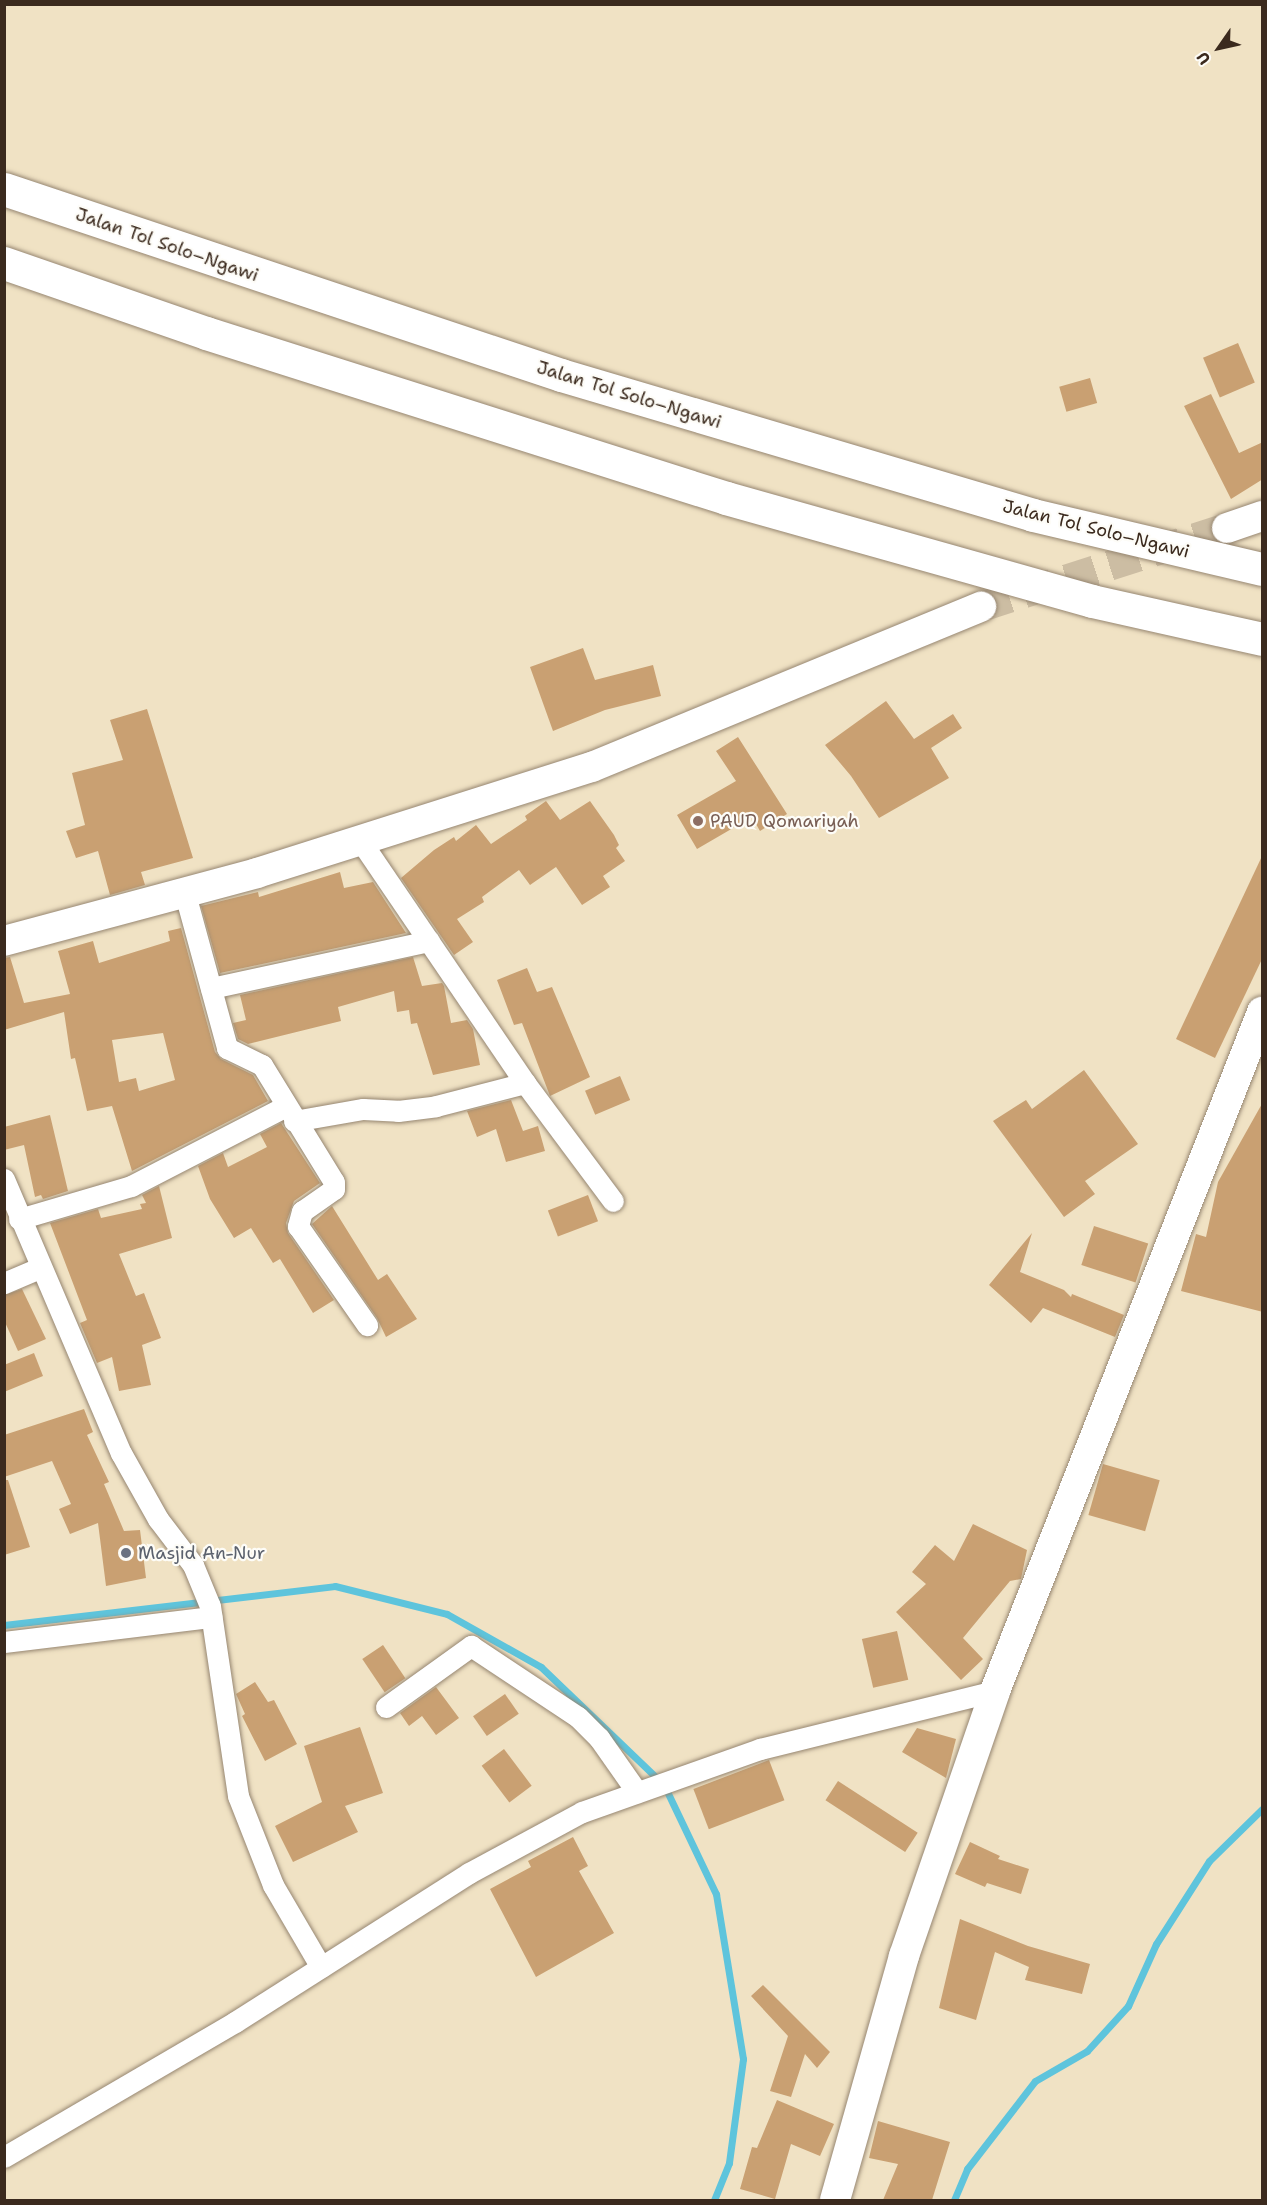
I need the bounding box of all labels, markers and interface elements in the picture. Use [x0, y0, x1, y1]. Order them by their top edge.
north arrow [1189, 18, 1249, 78]
text: U [1192, 48, 1215, 69]
street label: Jalan Tol Solo–Ngawi [73, 204, 261, 286]
street label: Jalan Tol Solo–Ngawi [534, 357, 724, 433]
street label: Jalan Tol Solo–Ngawi [1000, 495, 1192, 563]
place label: PAUD Qomariyah [710, 810, 859, 832]
marker: PAUD Qomariyah [691, 814, 705, 828]
place label: Masjid An-Nur [138, 1542, 265, 1564]
marker: Masjid An-Nur [119, 1546, 133, 1560]

